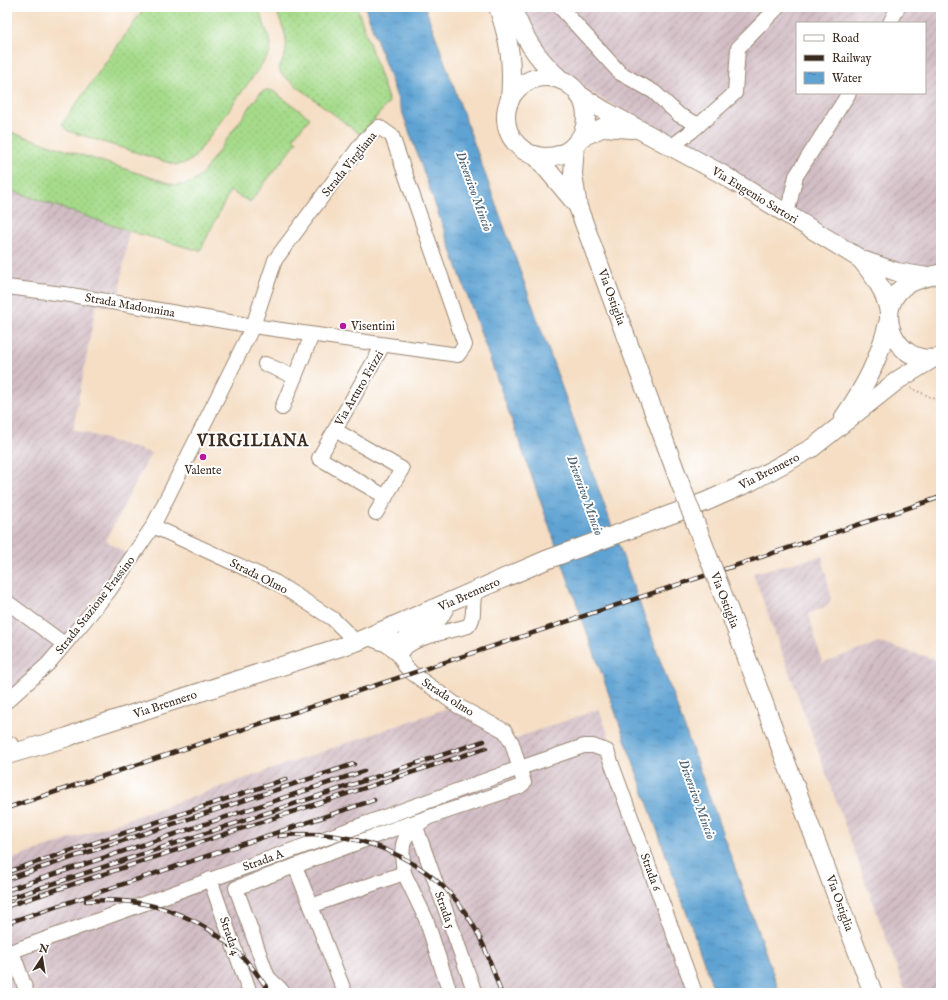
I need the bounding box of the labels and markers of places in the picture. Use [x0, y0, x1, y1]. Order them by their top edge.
place label: Visentini [350, 319, 395, 334]
marker: Visentini [338, 321, 348, 331]
marker: Valente [198, 452, 208, 462]
place label: Valente [184, 463, 222, 478]

